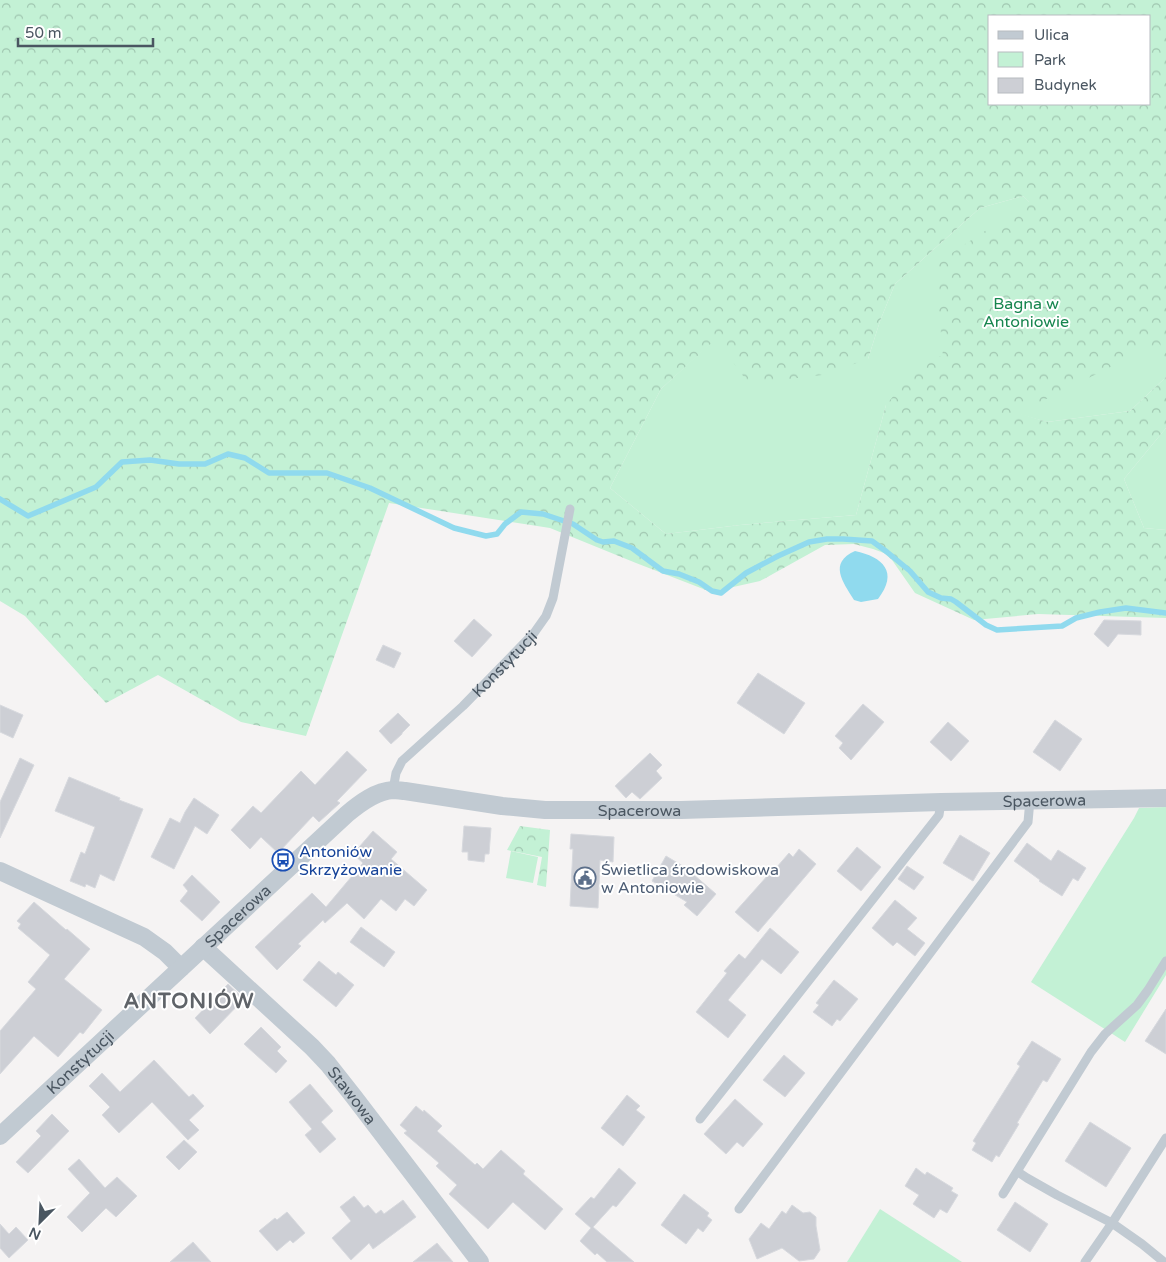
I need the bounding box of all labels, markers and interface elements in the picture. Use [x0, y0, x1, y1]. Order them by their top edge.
scale bar [18, 15, 152, 47]
legend [988, 15, 1151, 105]
text: 50 m [25, 24, 62, 42]
text: Ulica [1034, 26, 1069, 44]
text: Park [1034, 51, 1066, 69]
text: Budynek [1034, 76, 1097, 94]
park label: Bagna w Antoniowie [983, 294, 1069, 332]
street label: Konstytucji [468, 627, 542, 702]
street label: Spacerowa [1002, 790, 1086, 812]
street label: Spacerowa [598, 801, 681, 821]
place label: Antoniów Skrzyżowanie [299, 842, 402, 880]
bus stop icon: Antoniów Skrzyżowanie [271, 848, 295, 872]
place label: Świetlica środowiskowa w Antoniowie [601, 860, 779, 898]
public building icon: Świetlica środowiskowa w Antoniowie [573, 866, 597, 890]
street label: Spacerowa [201, 881, 276, 952]
district label: ANTONIÓW [124, 988, 255, 1014]
street label: Konstytucji [43, 1026, 119, 1099]
street label: Stawowa [323, 1063, 380, 1129]
north arrow [15, 1197, 65, 1247]
text: N [26, 1223, 44, 1243]

